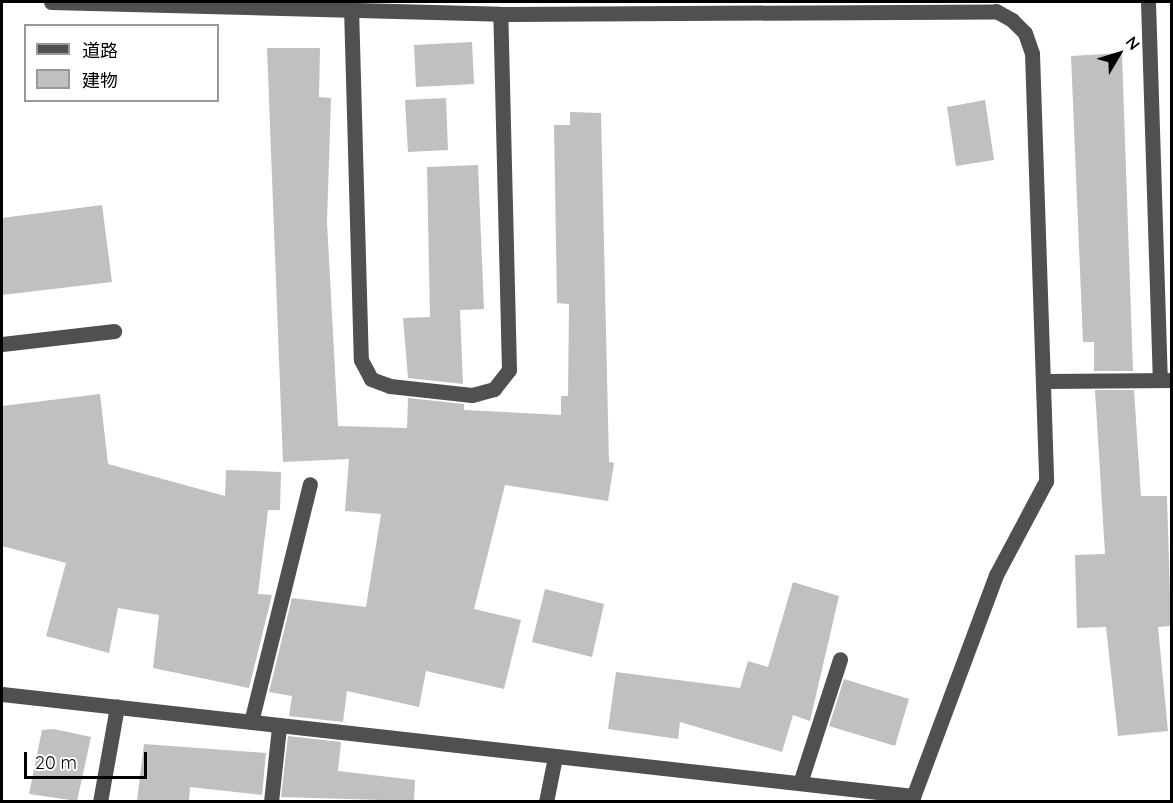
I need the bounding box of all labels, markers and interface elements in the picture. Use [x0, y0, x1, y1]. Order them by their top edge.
legend [24, 24, 219, 102]
north arrow [1089, 24, 1149, 84]
text: N [1122, 32, 1145, 54]
text: 道路 [82, 39, 118, 62]
text: 建物 [82, 69, 118, 92]
scale bar [27, 740, 150, 778]
text: 20 m [35, 751, 77, 774]

